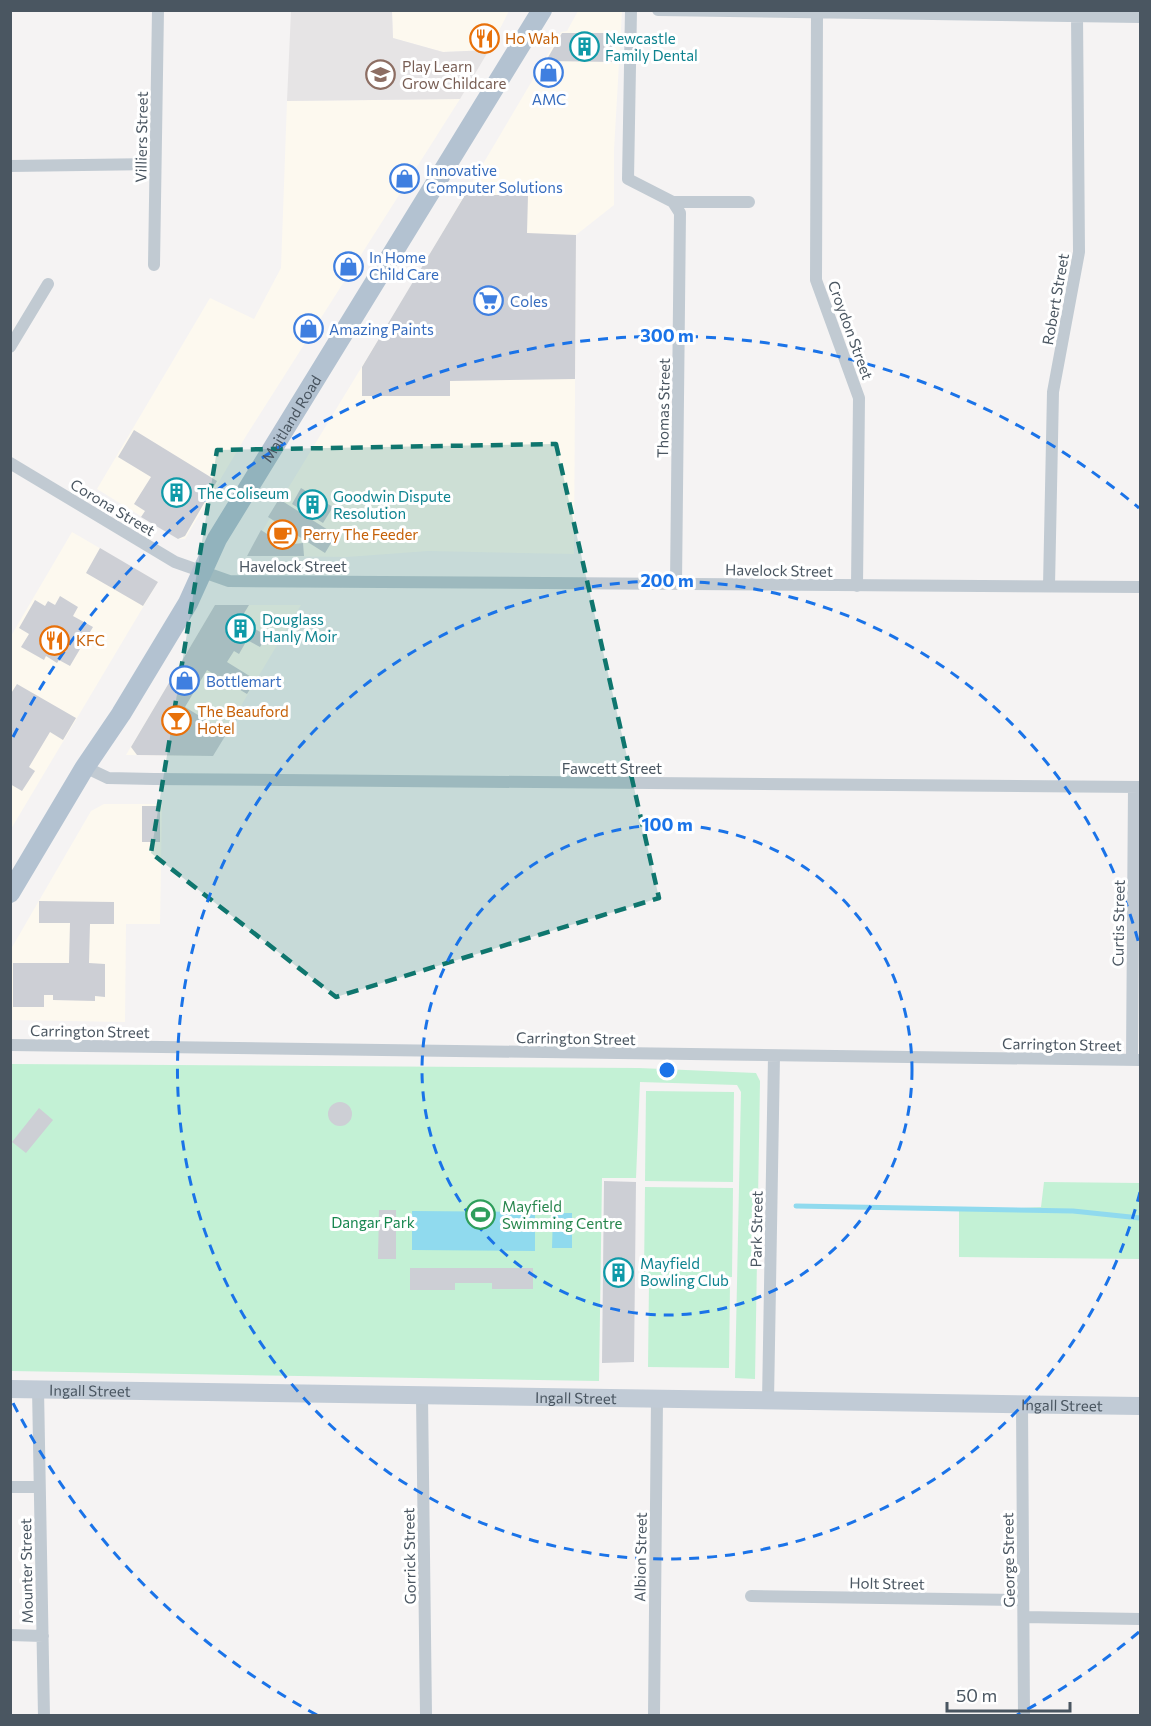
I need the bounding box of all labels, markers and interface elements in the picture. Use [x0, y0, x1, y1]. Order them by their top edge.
restaurant icon: Ho Wah [468, 22, 500, 54]
place label: Ho Wah [505, 29, 559, 47]
place label: Newcastle Family Dental [605, 29, 698, 64]
building icon: Newcastle Family Dental [568, 31, 600, 63]
shop icon: AMC [533, 56, 565, 88]
place label: Play Learn Grow Childcare [402, 57, 506, 92]
school or university icon: Play Learn Grow Childcare [365, 59, 397, 91]
place label: AMC [532, 90, 566, 108]
street label: Villiers Street [131, 91, 151, 183]
place label: Innovative Computer Solutions [426, 161, 563, 196]
shop icon: Innovative Computer Solutions [389, 163, 421, 195]
place label: In Home Child Care [369, 248, 439, 283]
shop icon: In Home Child Care [332, 250, 364, 282]
street label: Robert Street [1038, 252, 1072, 346]
street label: Croydon Street [825, 278, 877, 382]
supermarket icon: Coles [473, 285, 505, 317]
place label: Coles [510, 292, 548, 310]
shop icon: Amazing Paints [292, 313, 324, 345]
place label: Amazing Paints [329, 320, 434, 338]
text: 300 m [640, 324, 694, 346]
street label: Thomas Street [653, 358, 673, 458]
street label: Maitland Road [257, 372, 325, 465]
street label: Corona Street [67, 475, 159, 539]
building icon: The Coliseum [160, 477, 192, 509]
place label: The Coliseum [197, 484, 289, 502]
place label: Goodwin Dispute Resolution [333, 487, 451, 522]
building icon: Goodwin Dispute Resolution [296, 489, 328, 521]
cafe icon: Perry The Feeder [266, 518, 298, 550]
place label: Perry The Feeder [303, 525, 418, 543]
street label: Havelock Street [239, 557, 347, 575]
street label: Havelock Street [725, 560, 833, 580]
text: 200 m [640, 569, 694, 591]
place label: Douglass Hanly Moir [262, 610, 337, 645]
building icon: Douglass Hanly Moir [225, 612, 257, 644]
restaurant icon: KFC [39, 624, 71, 656]
place label: KFC [76, 631, 105, 649]
shop icon: Bottlemart [169, 665, 201, 697]
place label: Bottlemart [206, 672, 282, 690]
place label: The Beauford Hotel [197, 702, 289, 737]
bar icon: The Beauford Hotel [160, 704, 192, 736]
street label: Fawcett Street [562, 759, 662, 777]
text: 100 m [641, 813, 693, 835]
street label: Curtis Street [1108, 879, 1128, 967]
street label: Carrington Street [30, 1021, 150, 1041]
street label: Carrington Street [516, 1028, 636, 1048]
street label: Carrington Street [1002, 1034, 1122, 1054]
centre of rings [657, 1060, 677, 1080]
street label: Park Street [746, 1191, 766, 1267]
place label: Mayfield Swimming Centre [502, 1197, 623, 1232]
sports icon: Mayfield Swimming Centre [465, 1199, 497, 1231]
park label: Dangar Park [331, 1213, 415, 1231]
place label: Mayfield Bowling Club [640, 1254, 729, 1289]
building icon: Mayfield Bowling Club [603, 1256, 635, 1288]
street label: Ingall Street [49, 1381, 131, 1400]
street label: Ingall Street [535, 1388, 617, 1407]
street label: Ingall Street [1021, 1395, 1103, 1414]
street label: Gorrick Street [399, 1508, 419, 1604]
street label: Albion Street [630, 1512, 650, 1602]
street label: George Street [998, 1512, 1018, 1608]
street label: Mounter Street [16, 1518, 36, 1624]
street label: Holt Street [849, 1573, 925, 1593]
scale bar [947, 1675, 1070, 1713]
text: 50 m [956, 1684, 997, 1706]

